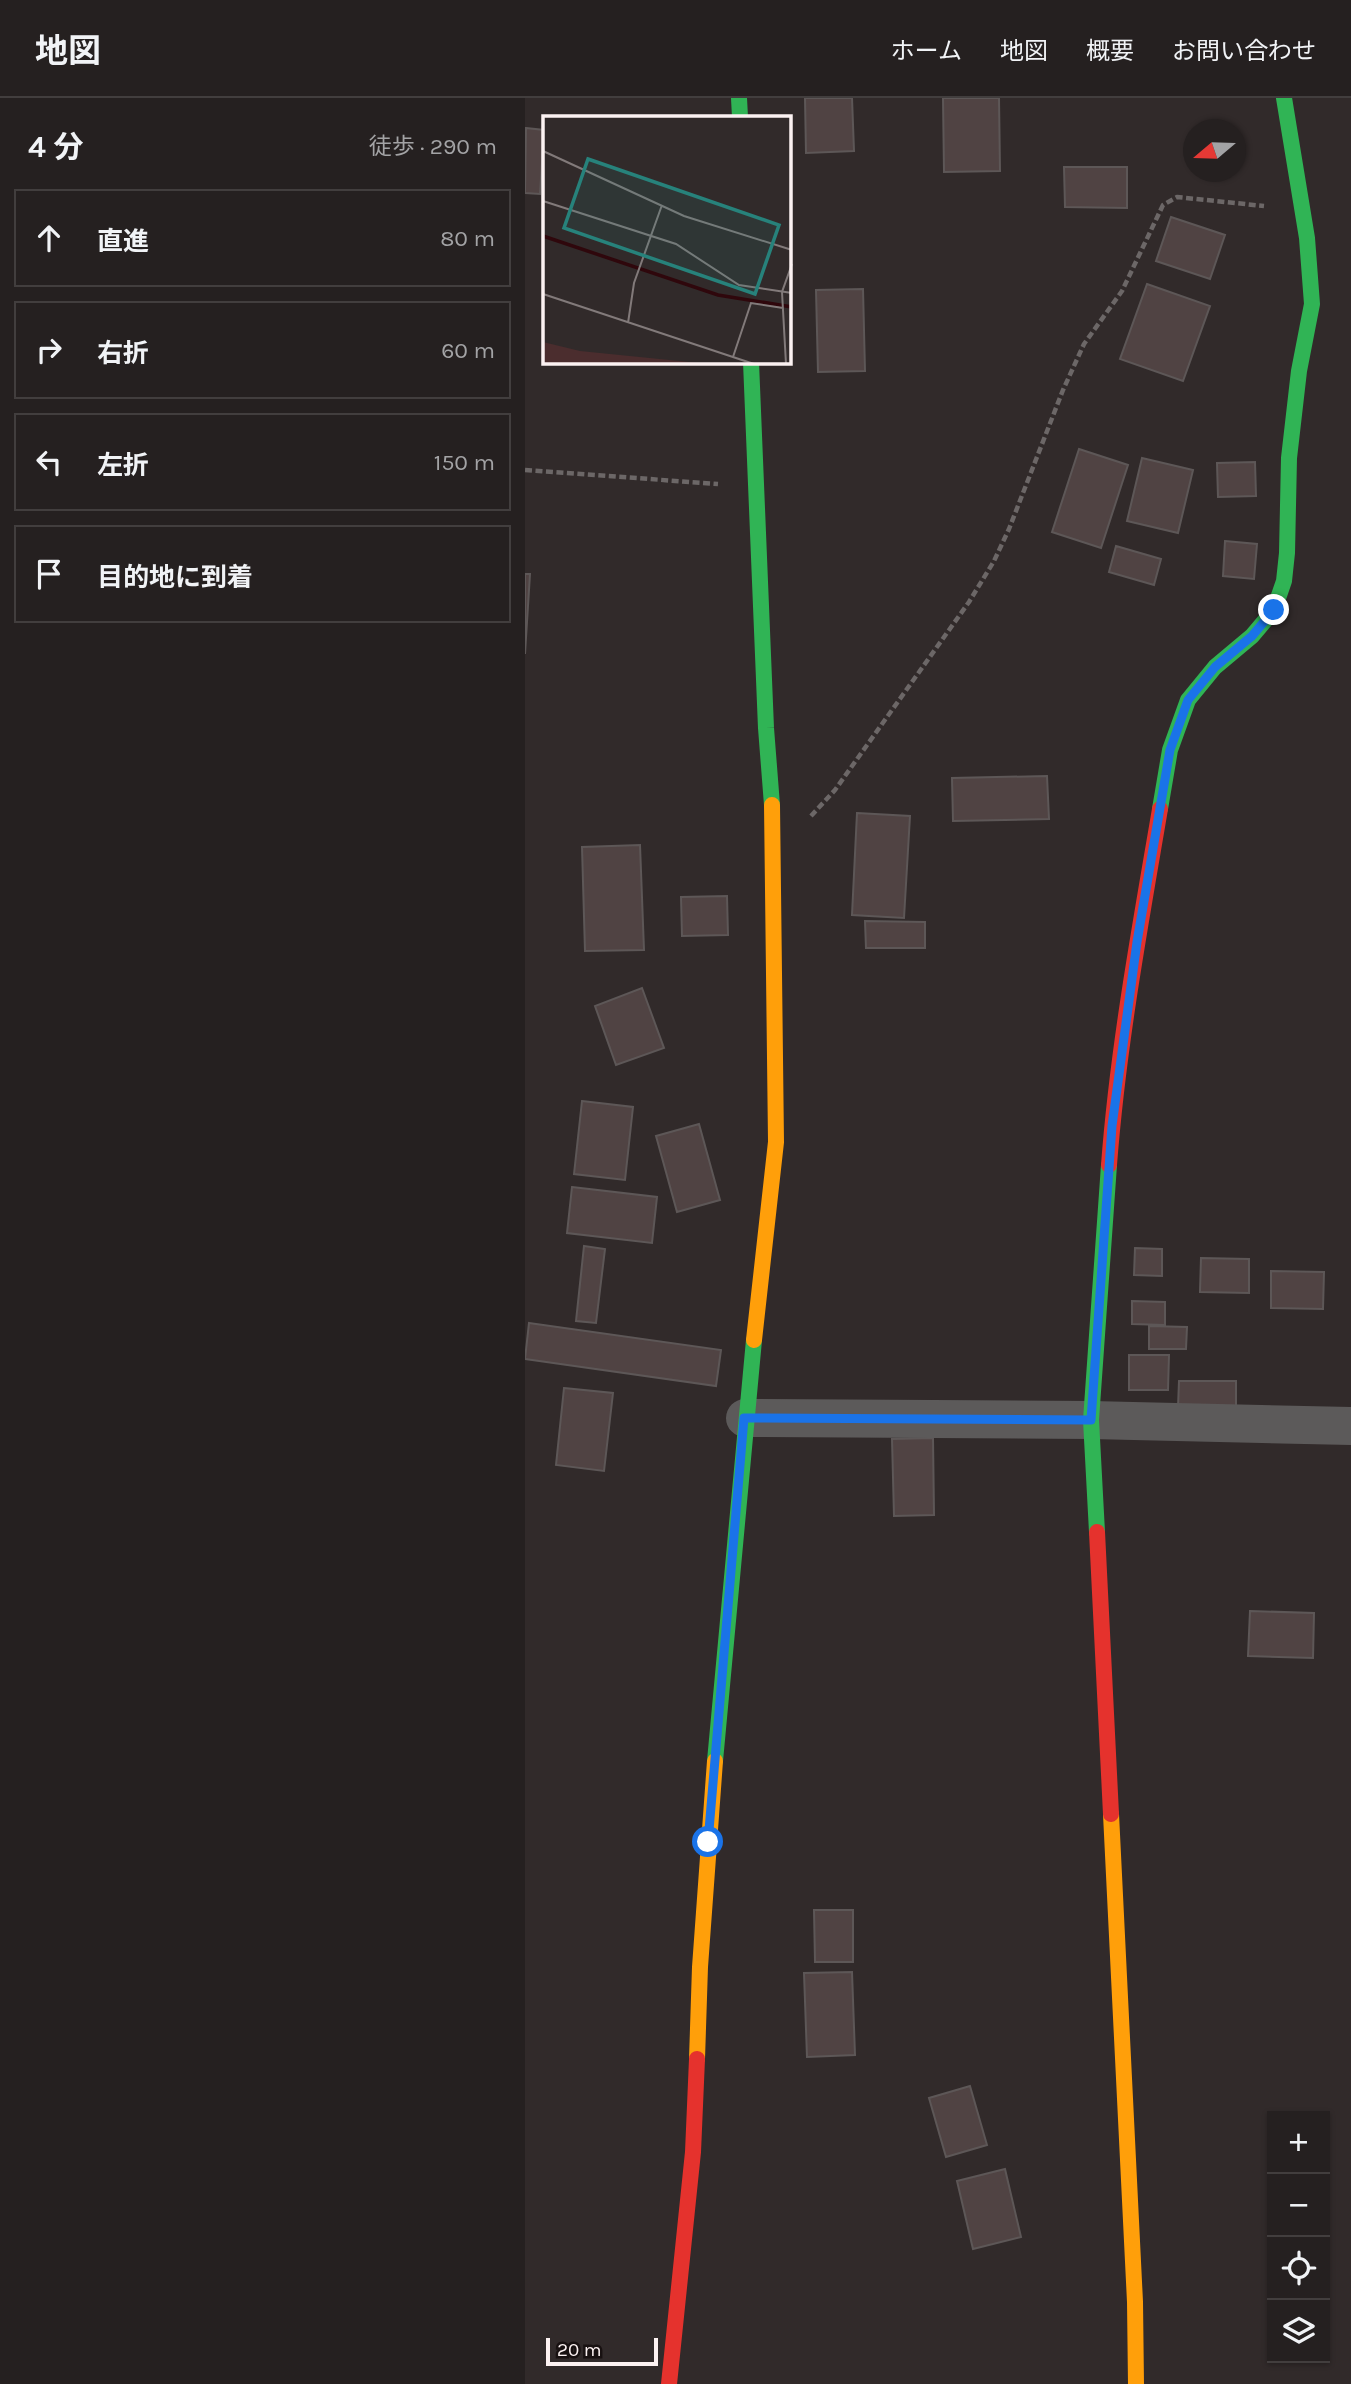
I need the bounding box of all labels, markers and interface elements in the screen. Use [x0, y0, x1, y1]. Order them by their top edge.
text: 地図 [35, 32, 101, 70]
text: ホーム [891, 37, 962, 65]
text: 地図 [1000, 37, 1048, 65]
text: 概要 [1086, 37, 1134, 65]
text: お問い合わせ [1172, 37, 1316, 65]
inset map [543, 116, 791, 364]
north arrow [1183, 119, 1246, 182]
text: 4 分 [28, 129, 83, 165]
text: 徒歩 · 290 m [369, 133, 497, 160]
icon: ahead [30, 219, 68, 257]
text: 80 m [440, 225, 495, 252]
text: 直進 [97, 226, 149, 257]
icon: right [30, 331, 68, 369]
text: 60 m [441, 337, 495, 364]
text: 右折 [97, 338, 149, 369]
icon: left [30, 443, 68, 481]
text: 150 m [434, 449, 495, 476]
text: 左折 [97, 450, 149, 481]
icon: arrive [30, 555, 68, 593]
text: 目的地に到着 [97, 562, 253, 593]
route end [1258, 594, 1289, 625]
route start [692, 1826, 723, 1857]
map controls [1267, 2111, 1330, 2363]
button: + [1267, 2111, 1330, 2174]
button: − [1267, 2174, 1330, 2237]
button: locate [1267, 2237, 1330, 2300]
button: layers [1267, 2300, 1330, 2363]
scale bar [546, 2335, 658, 2367]
text: 20 m [557, 2339, 602, 2361]

